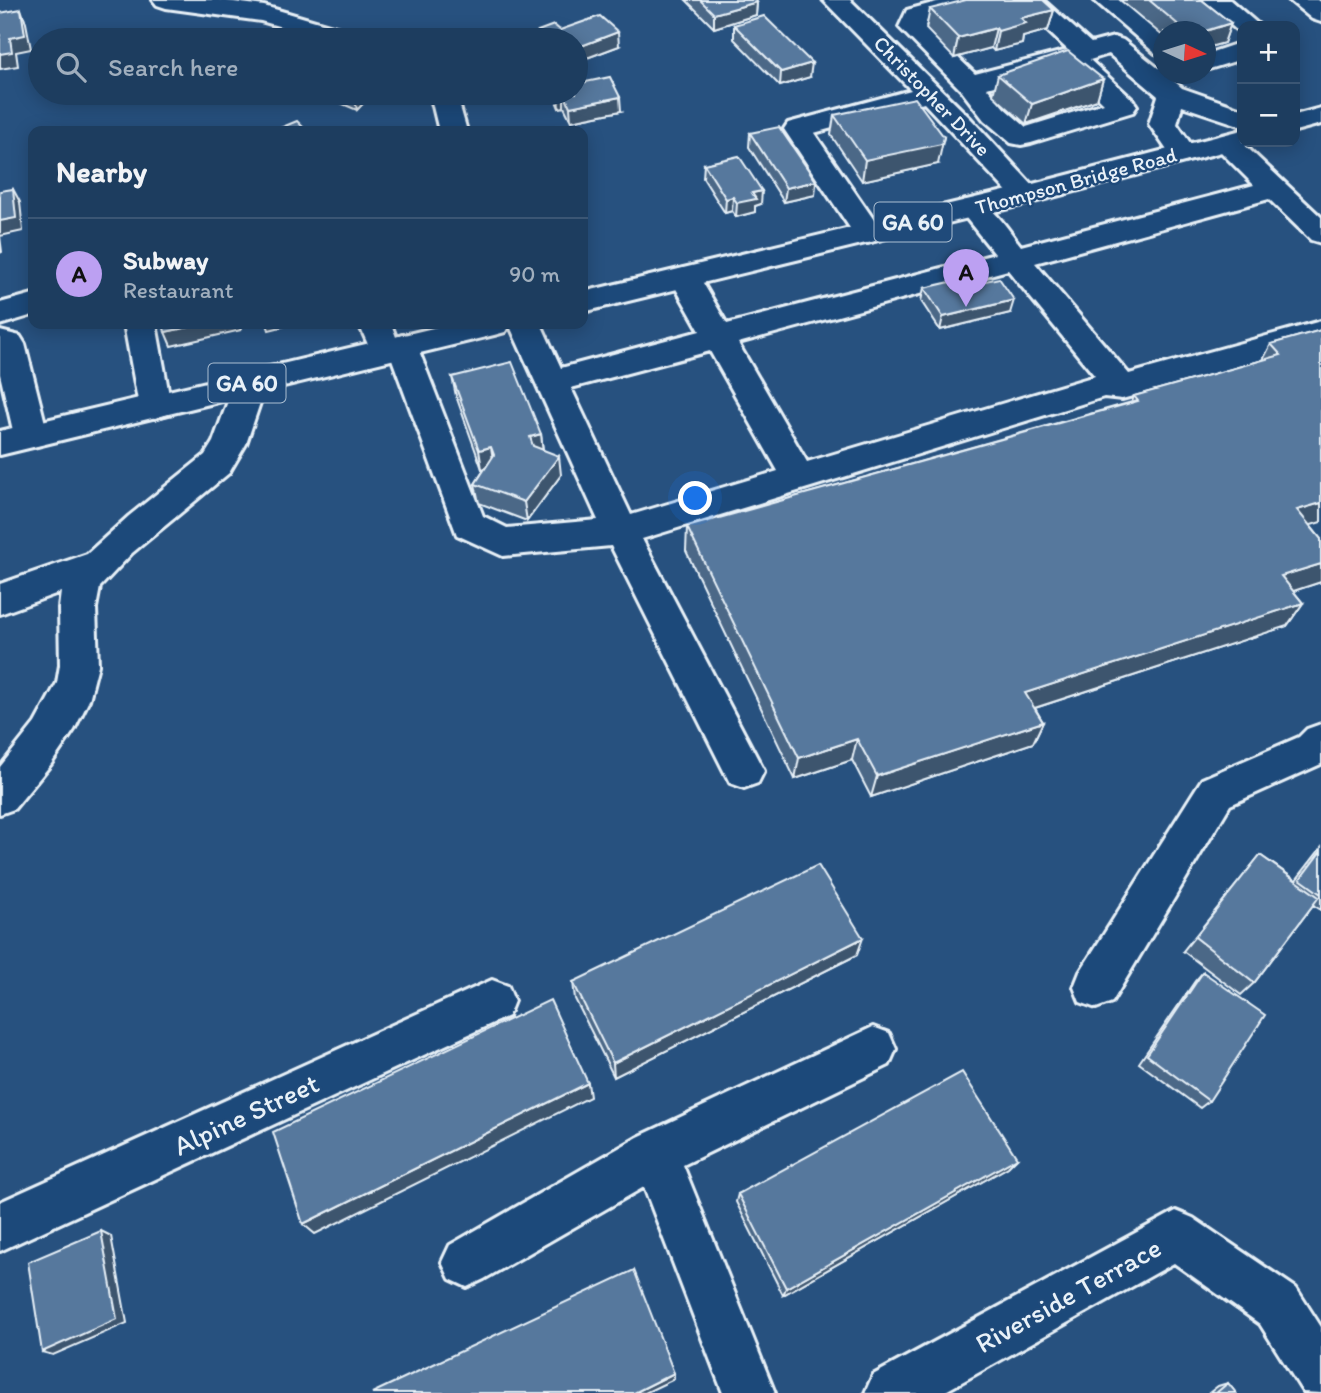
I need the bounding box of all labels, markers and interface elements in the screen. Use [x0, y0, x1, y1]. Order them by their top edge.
north arrow [1153, 21, 1216, 84]
map controls [1237, 21, 1300, 147]
button: + [1237, 21, 1300, 84]
search box [28, 28, 588, 105]
street label: Christopher Drive [869, 30, 996, 161]
icon: search [52, 48, 90, 86]
text: Search here [108, 51, 238, 83]
button: − [1237, 84, 1300, 147]
street label: Thompson Bridge Road [972, 141, 1180, 219]
text: Nearby [56, 153, 147, 190]
road number: GA 60 [874, 202, 951, 242]
text: Subway [123, 244, 208, 276]
pin: A [943, 249, 989, 307]
text: A [72, 260, 86, 288]
text: 90 m [509, 260, 560, 288]
text: Restaurant [123, 276, 233, 304]
road number: GA 60 [208, 364, 286, 402]
your location [678, 481, 712, 515]
street label: Alpine Street [168, 1066, 324, 1162]
street label: Riverside Terrace [969, 1230, 1167, 1360]

